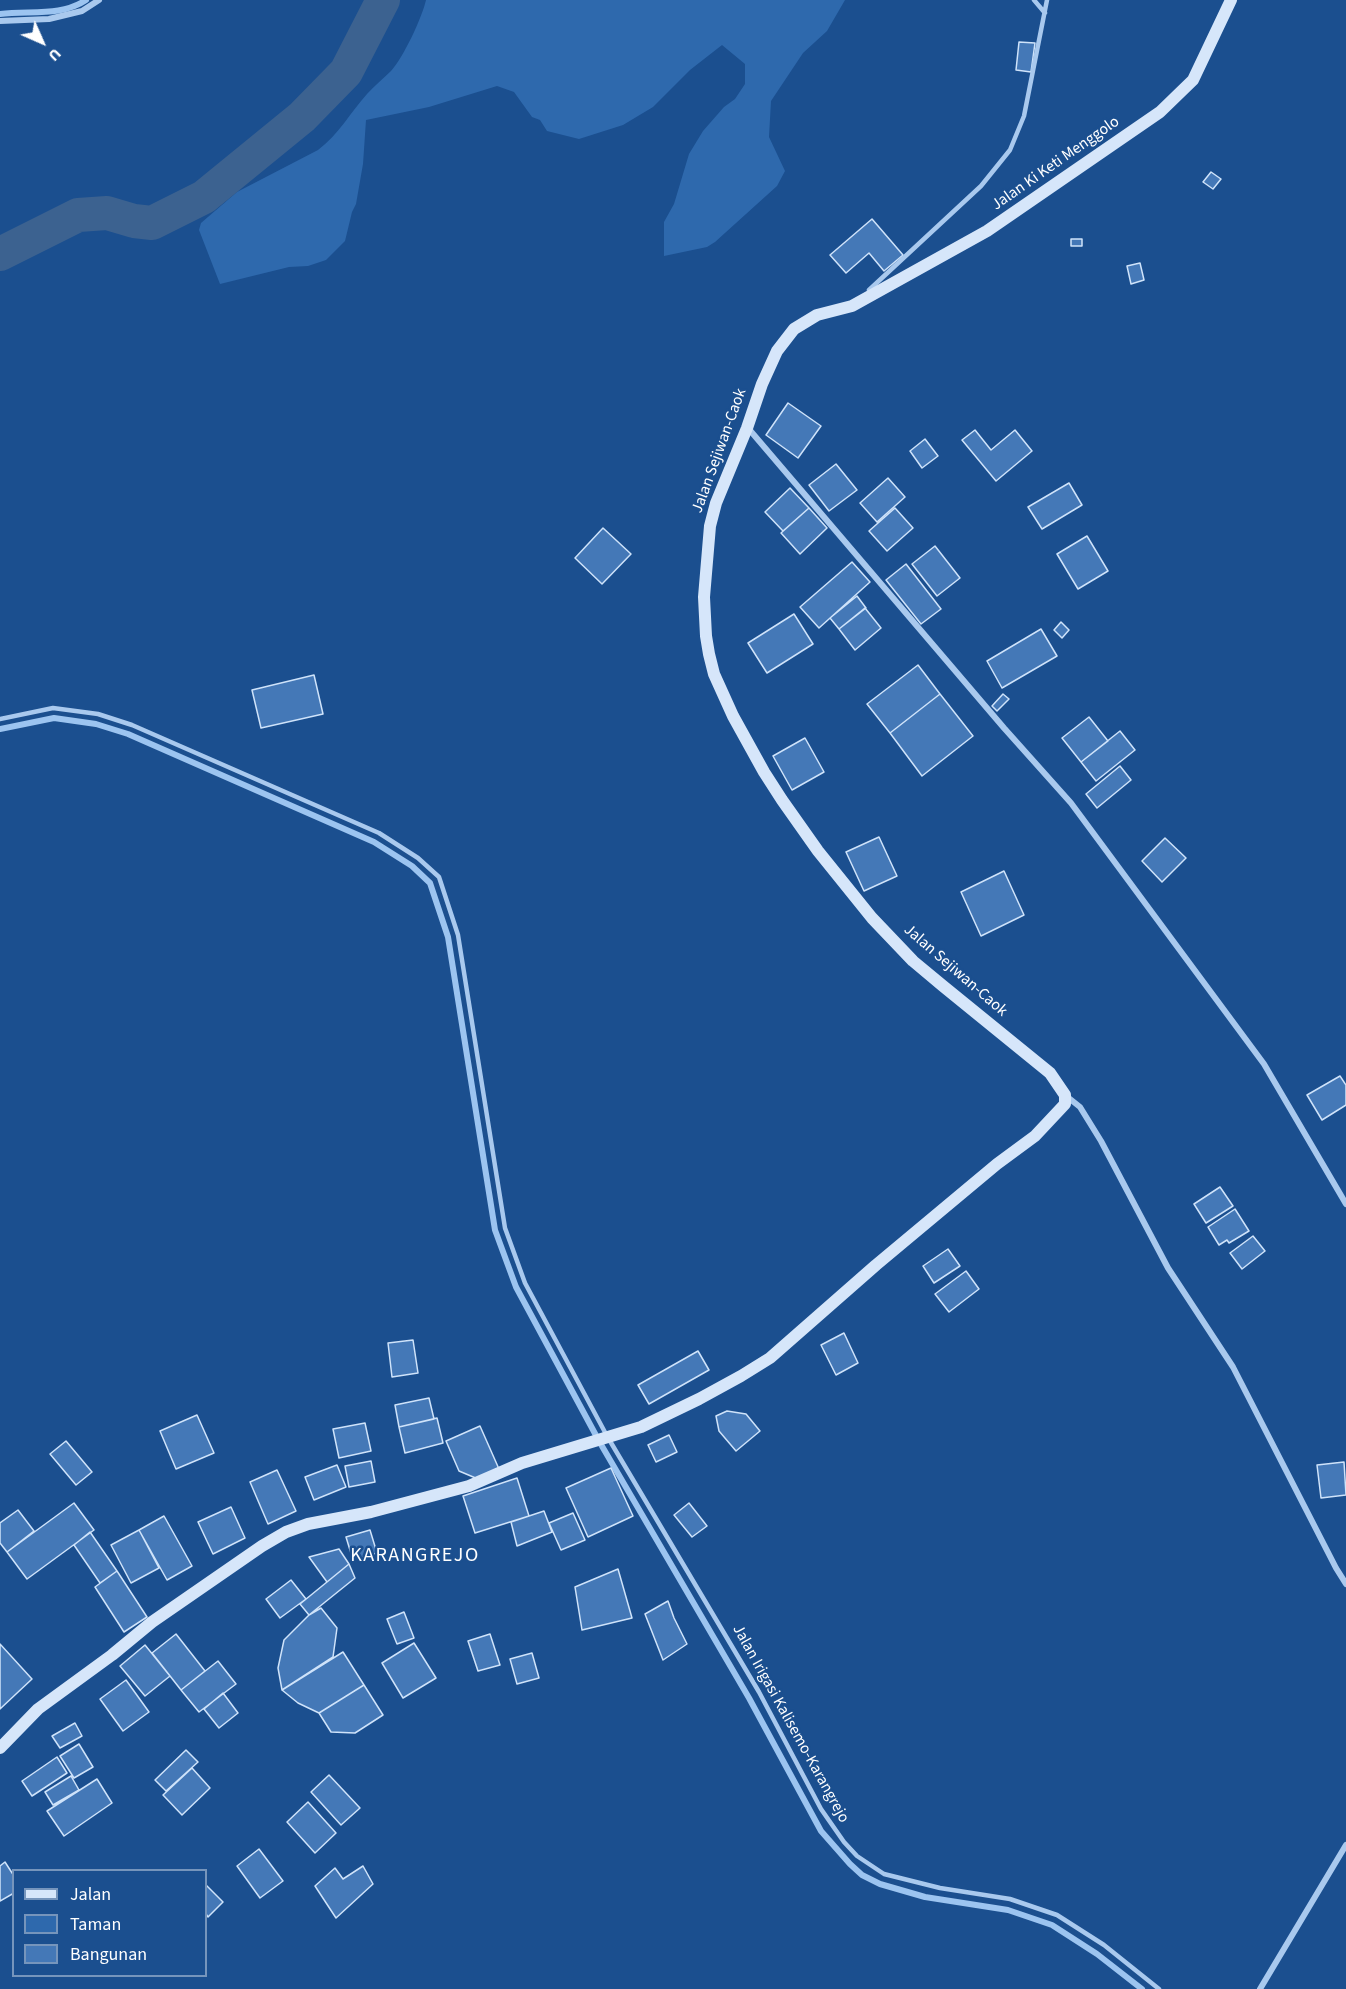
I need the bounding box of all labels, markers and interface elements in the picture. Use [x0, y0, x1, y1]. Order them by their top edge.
north arrow [12, 12, 72, 72]
text: U [43, 43, 66, 66]
street label: Jalan Ki Keti Menggolo [989, 113, 1123, 215]
street label: Jalan Sejiwan-Caok [689, 386, 751, 516]
street label: Jalan Sejiwan-Caok [899, 921, 1011, 1021]
district label: KARANGREJO [350, 1545, 480, 1569]
street label: Jalan Irigasi Kalisemo-Karangrejo [727, 1622, 853, 1826]
legend [12, 1869, 207, 1977]
text: Jalan [70, 1882, 111, 1907]
text: Taman [70, 1912, 121, 1937]
text: Bangunan [70, 1942, 147, 1967]

